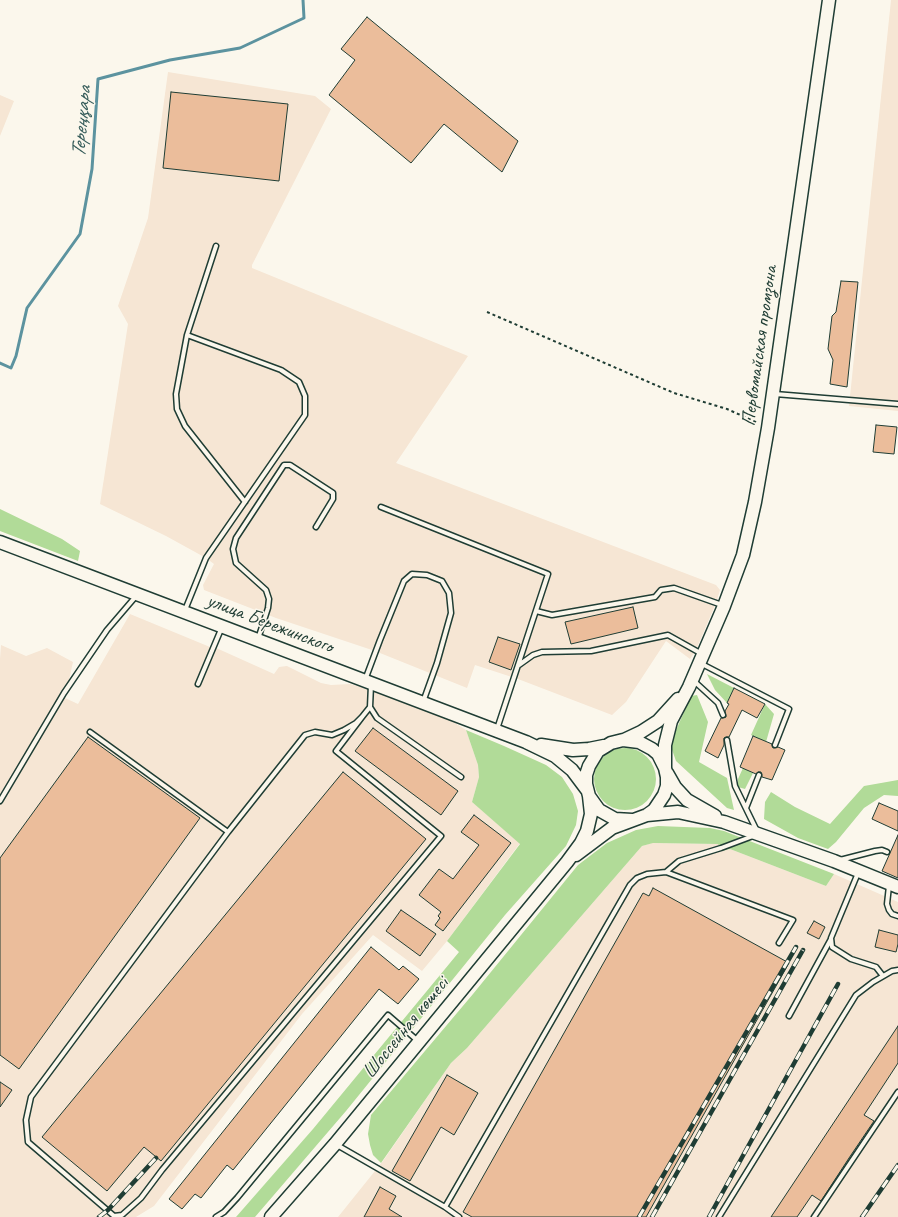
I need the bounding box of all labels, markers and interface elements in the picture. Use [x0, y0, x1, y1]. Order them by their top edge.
water label: Тереңқара [66, 85, 98, 159]
street label: Первомайская промзона [737, 264, 783, 428]
street label: улица Бережинского [203, 589, 337, 659]
street label: Шоссейная көшесі [358, 972, 454, 1084]

